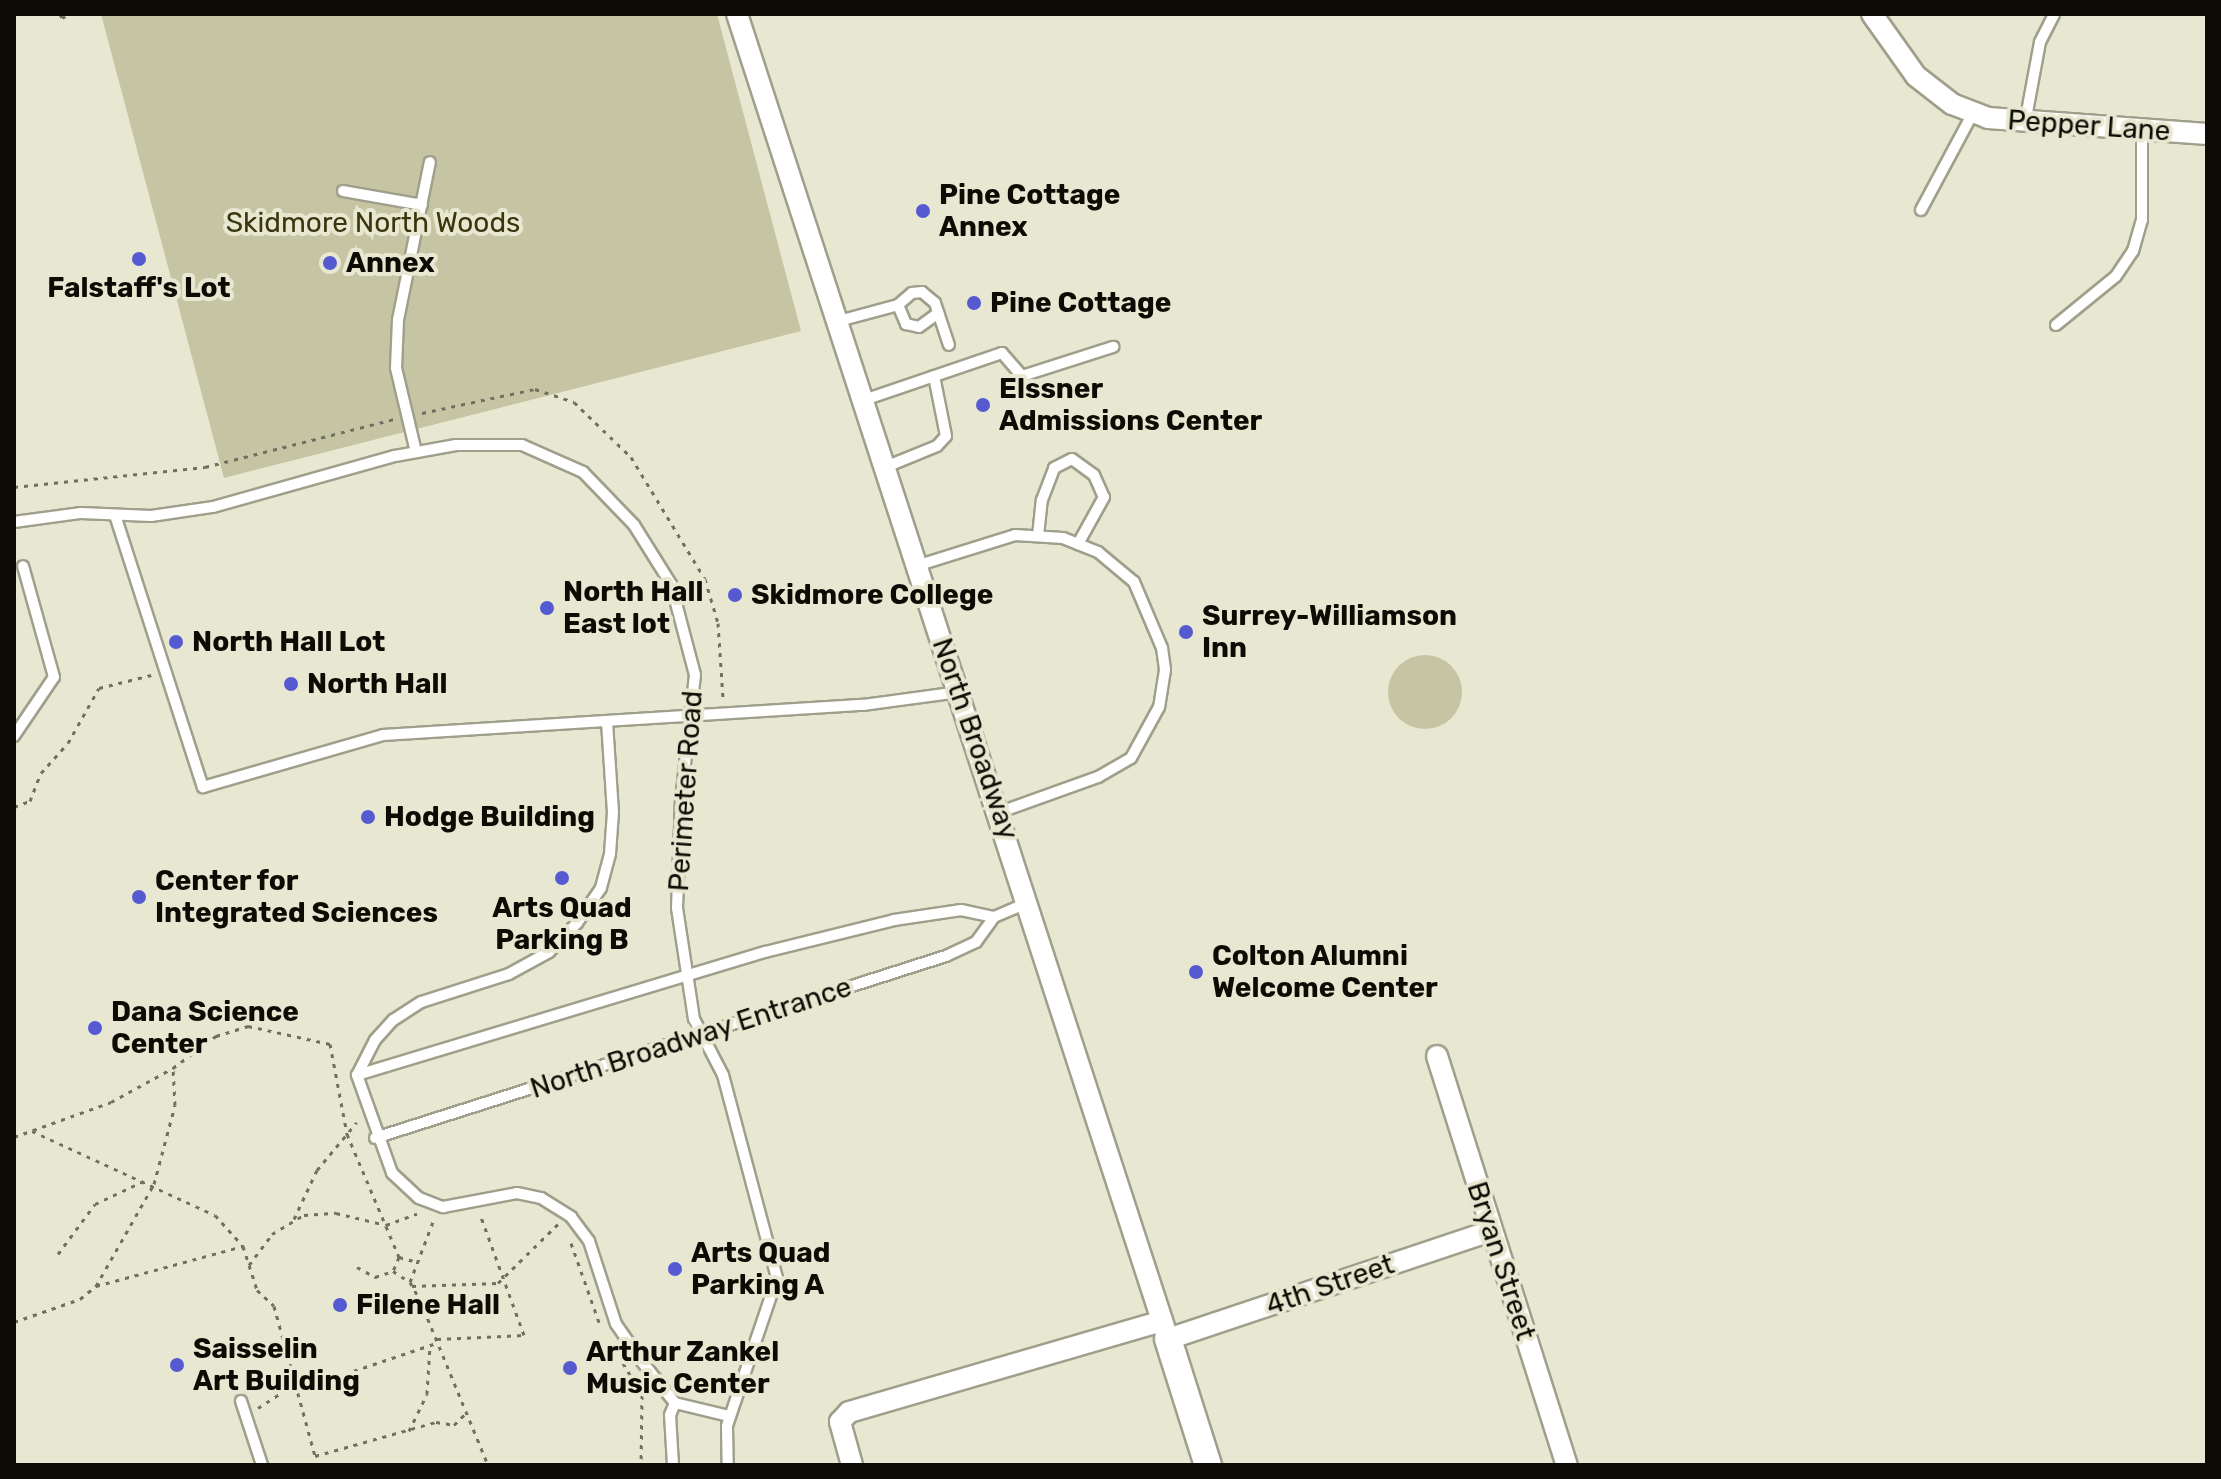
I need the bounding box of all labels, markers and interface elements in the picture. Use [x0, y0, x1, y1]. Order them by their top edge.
street label: Pepper Lane [2006, 104, 2172, 148]
place label: Pine Cottage Annex [939, 178, 1120, 244]
marker: Pine Cottage Annex [914, 202, 932, 220]
park label: Skidmore North Woods [225, 206, 521, 240]
place label: Annex [346, 246, 435, 280]
marker: Falstaff's Lot [130, 250, 148, 268]
marker: Annex [321, 254, 339, 272]
place label: Falstaff's Lot [47, 271, 231, 305]
place label: Pine Cottage [990, 286, 1171, 320]
marker: Pine Cottage [965, 294, 983, 312]
place label: Elssner Admissions Center [999, 372, 1262, 438]
marker: Elssner Admissions Center [974, 396, 992, 414]
place label: North Hall East lot [563, 575, 704, 641]
place label: Skidmore College [751, 578, 993, 612]
marker: Skidmore College [726, 586, 744, 604]
marker: North Hall East lot [538, 599, 556, 617]
place label: Surrey-Williamson Inn [1202, 599, 1457, 665]
marker: Surrey-Williamson Inn [1177, 623, 1195, 641]
place label: North Hall Lot [192, 625, 385, 659]
marker: North Hall Lot [167, 633, 185, 651]
street label: North Broadway [925, 634, 1025, 844]
place label: North Hall [307, 667, 448, 701]
marker: North Hall [282, 675, 300, 693]
street label: Perimeter Road [662, 689, 710, 893]
place label: Hodge Building [384, 800, 595, 834]
marker: Hodge Building [359, 808, 377, 826]
place label: Center for Integrated Sciences [155, 864, 438, 930]
marker: Arts Quad Parking B [553, 869, 571, 887]
marker: Center for Integrated Sciences [130, 888, 148, 906]
place label: Arts Quad Parking B [492, 891, 632, 957]
place label: Colton Alumni Welcome Center [1212, 939, 1438, 1005]
marker: Colton Alumni Welcome Center [1187, 963, 1205, 981]
street label: North Broadway Entrance [526, 970, 856, 1106]
place label: Dana Science Center [111, 995, 299, 1061]
marker: Dana Science Center [86, 1019, 104, 1037]
street label: Bryan Street [1460, 1178, 1542, 1344]
place label: Arts Quad Parking A [691, 1236, 830, 1302]
street label: 4th Street [1262, 1247, 1398, 1323]
marker: Arts Quad Parking A [666, 1260, 684, 1278]
place label: Filene Hall [356, 1288, 500, 1322]
marker: Filene Hall [331, 1296, 349, 1314]
place label: Saisselin Art Building [193, 1332, 360, 1398]
place label: Arthur Zankel Music Center [586, 1335, 780, 1401]
marker: Saisselin Art Building [168, 1356, 186, 1374]
marker: Arthur Zankel Music Center [561, 1359, 579, 1377]

